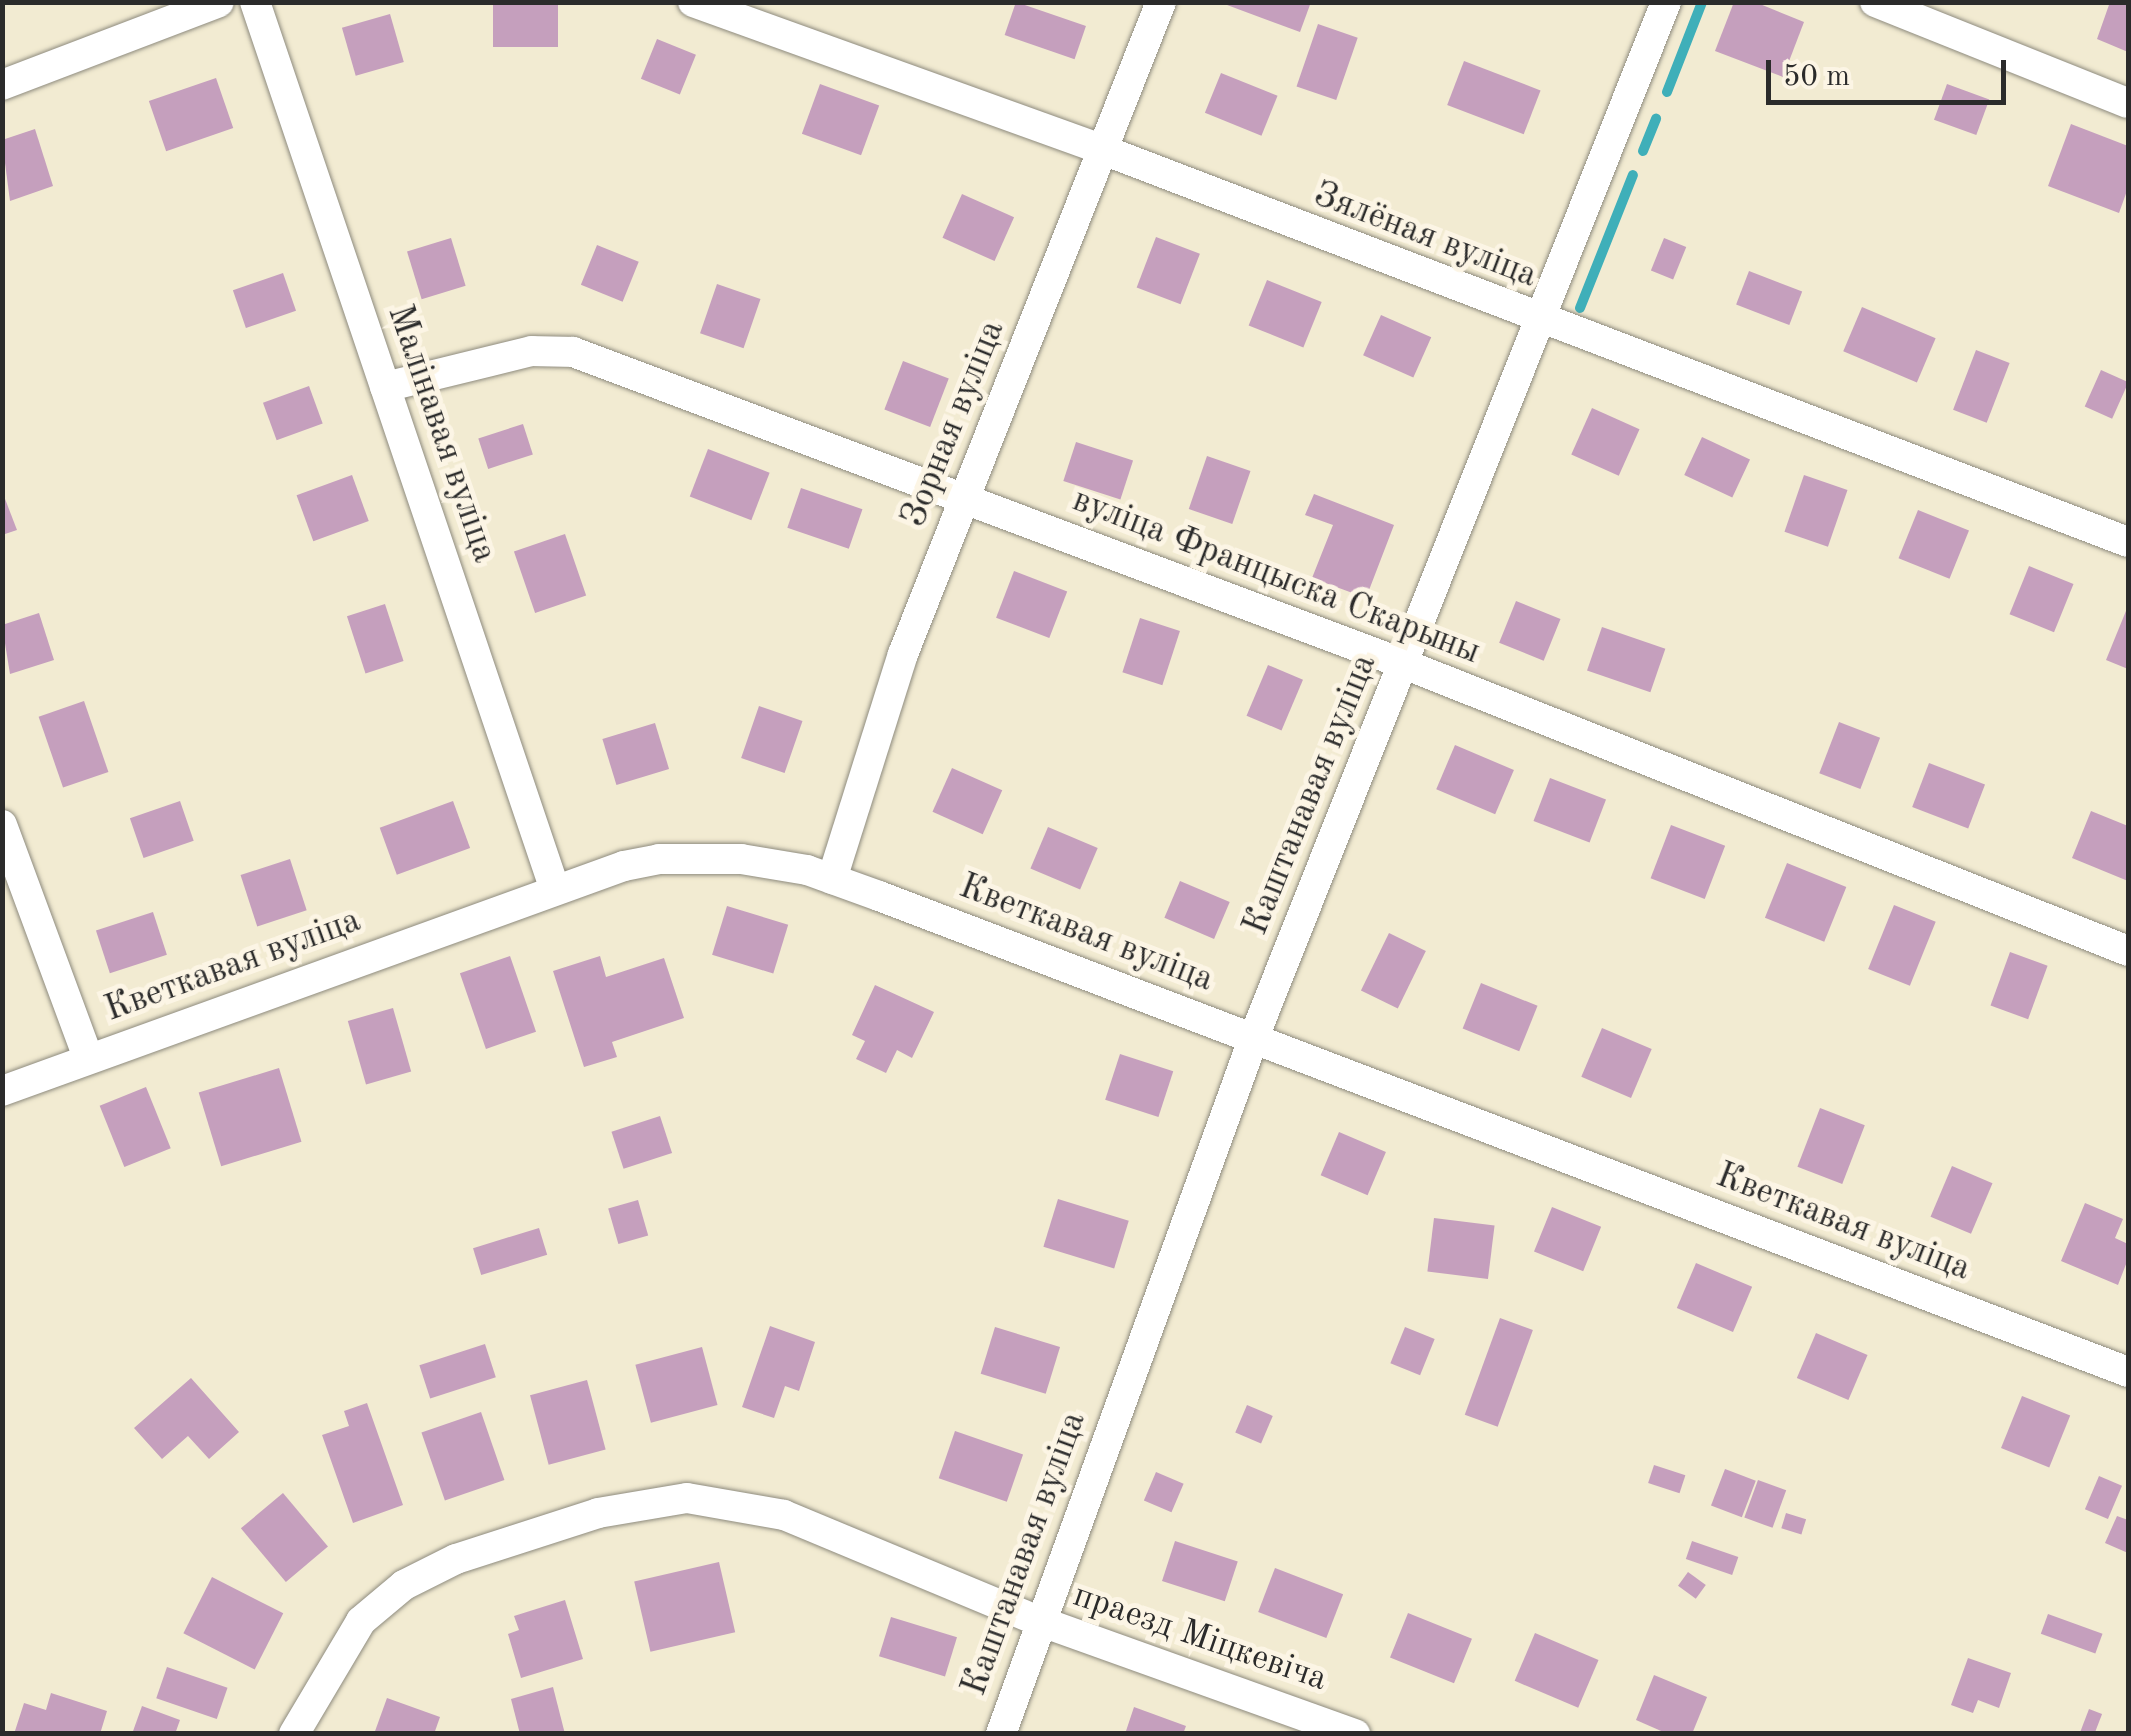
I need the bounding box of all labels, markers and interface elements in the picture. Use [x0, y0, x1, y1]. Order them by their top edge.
scale bar [1771, 40, 2011, 102]
text: 50 m [1783, 62, 1850, 92]
street label: Зялёная вуліца [1308, 174, 1542, 298]
street label: Малінавая вуліца [377, 300, 505, 568]
street label: Зорная вуліца [894, 315, 1014, 533]
street label: вуліца Францыска Скарыны [1066, 480, 1486, 674]
street label: Каштанавая вуліца [1236, 649, 1386, 941]
street label: Кветкавая вуліца [953, 866, 1219, 1002]
street label: Кветкавая вуліца [100, 900, 366, 1032]
street label: Кветкавая вуліца [1710, 1155, 1976, 1291]
street label: Каштанавая вуліца [954, 1406, 1096, 1702]
street label: праезд Міцкевіча [1068, 1575, 1332, 1701]

